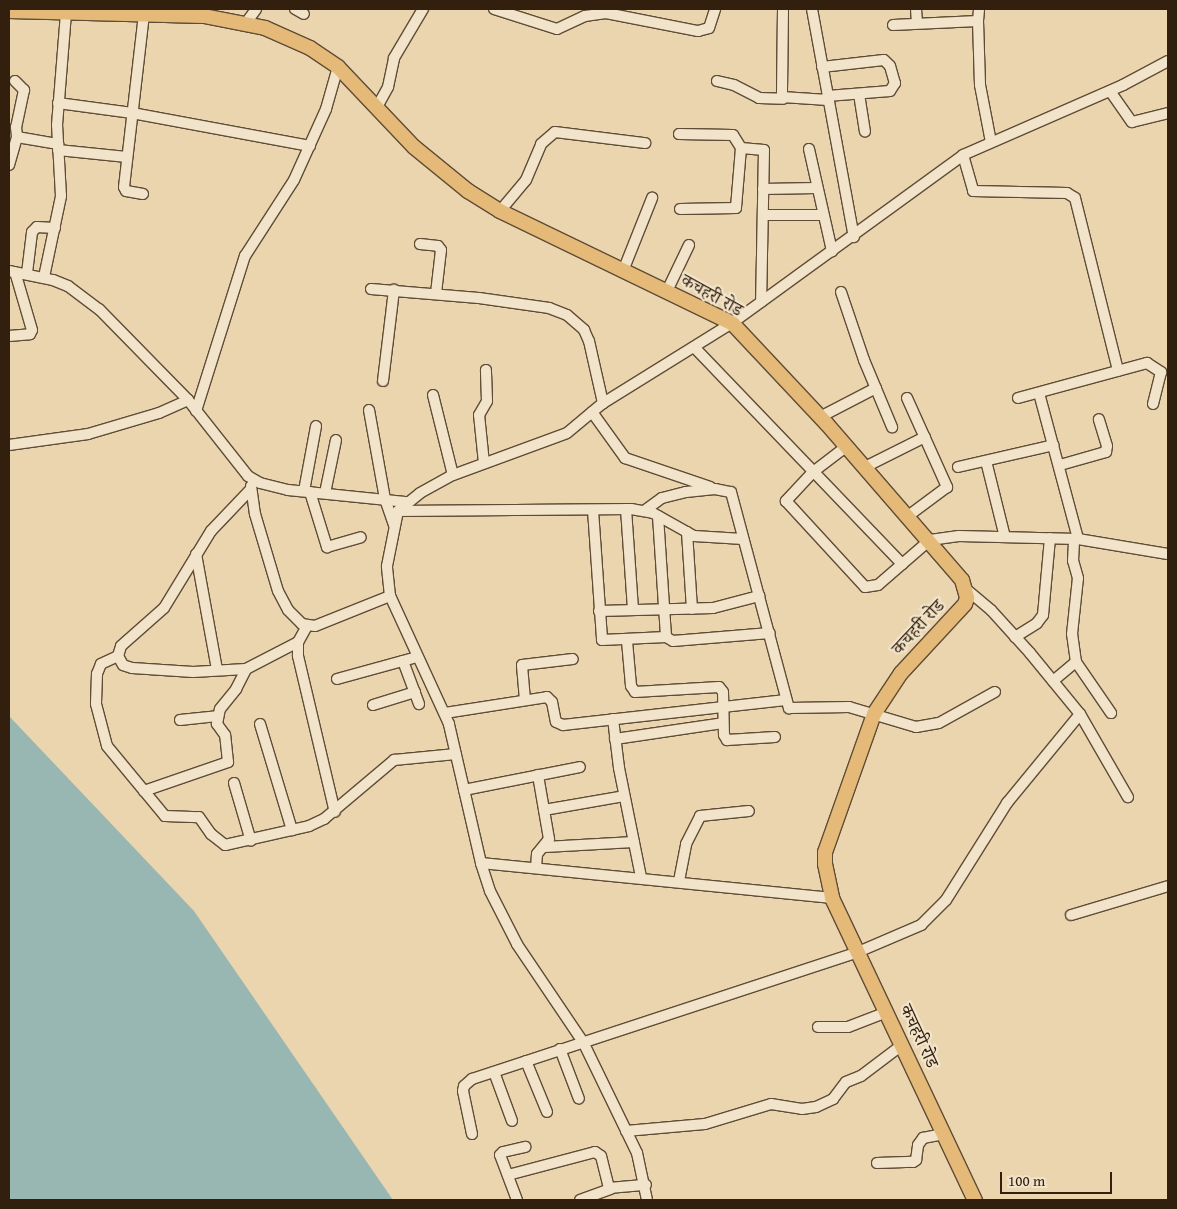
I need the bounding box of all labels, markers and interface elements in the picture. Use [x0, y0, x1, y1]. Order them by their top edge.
street label: कचहरी रोड [677, 269, 747, 321]
street label: कचहरी रोड [887, 595, 949, 659]
street label: कचहरी रोड [895, 1001, 943, 1071]
scale bar [1002, 1162, 1114, 1194]
text: 100 m [1008, 1170, 1045, 1191]

